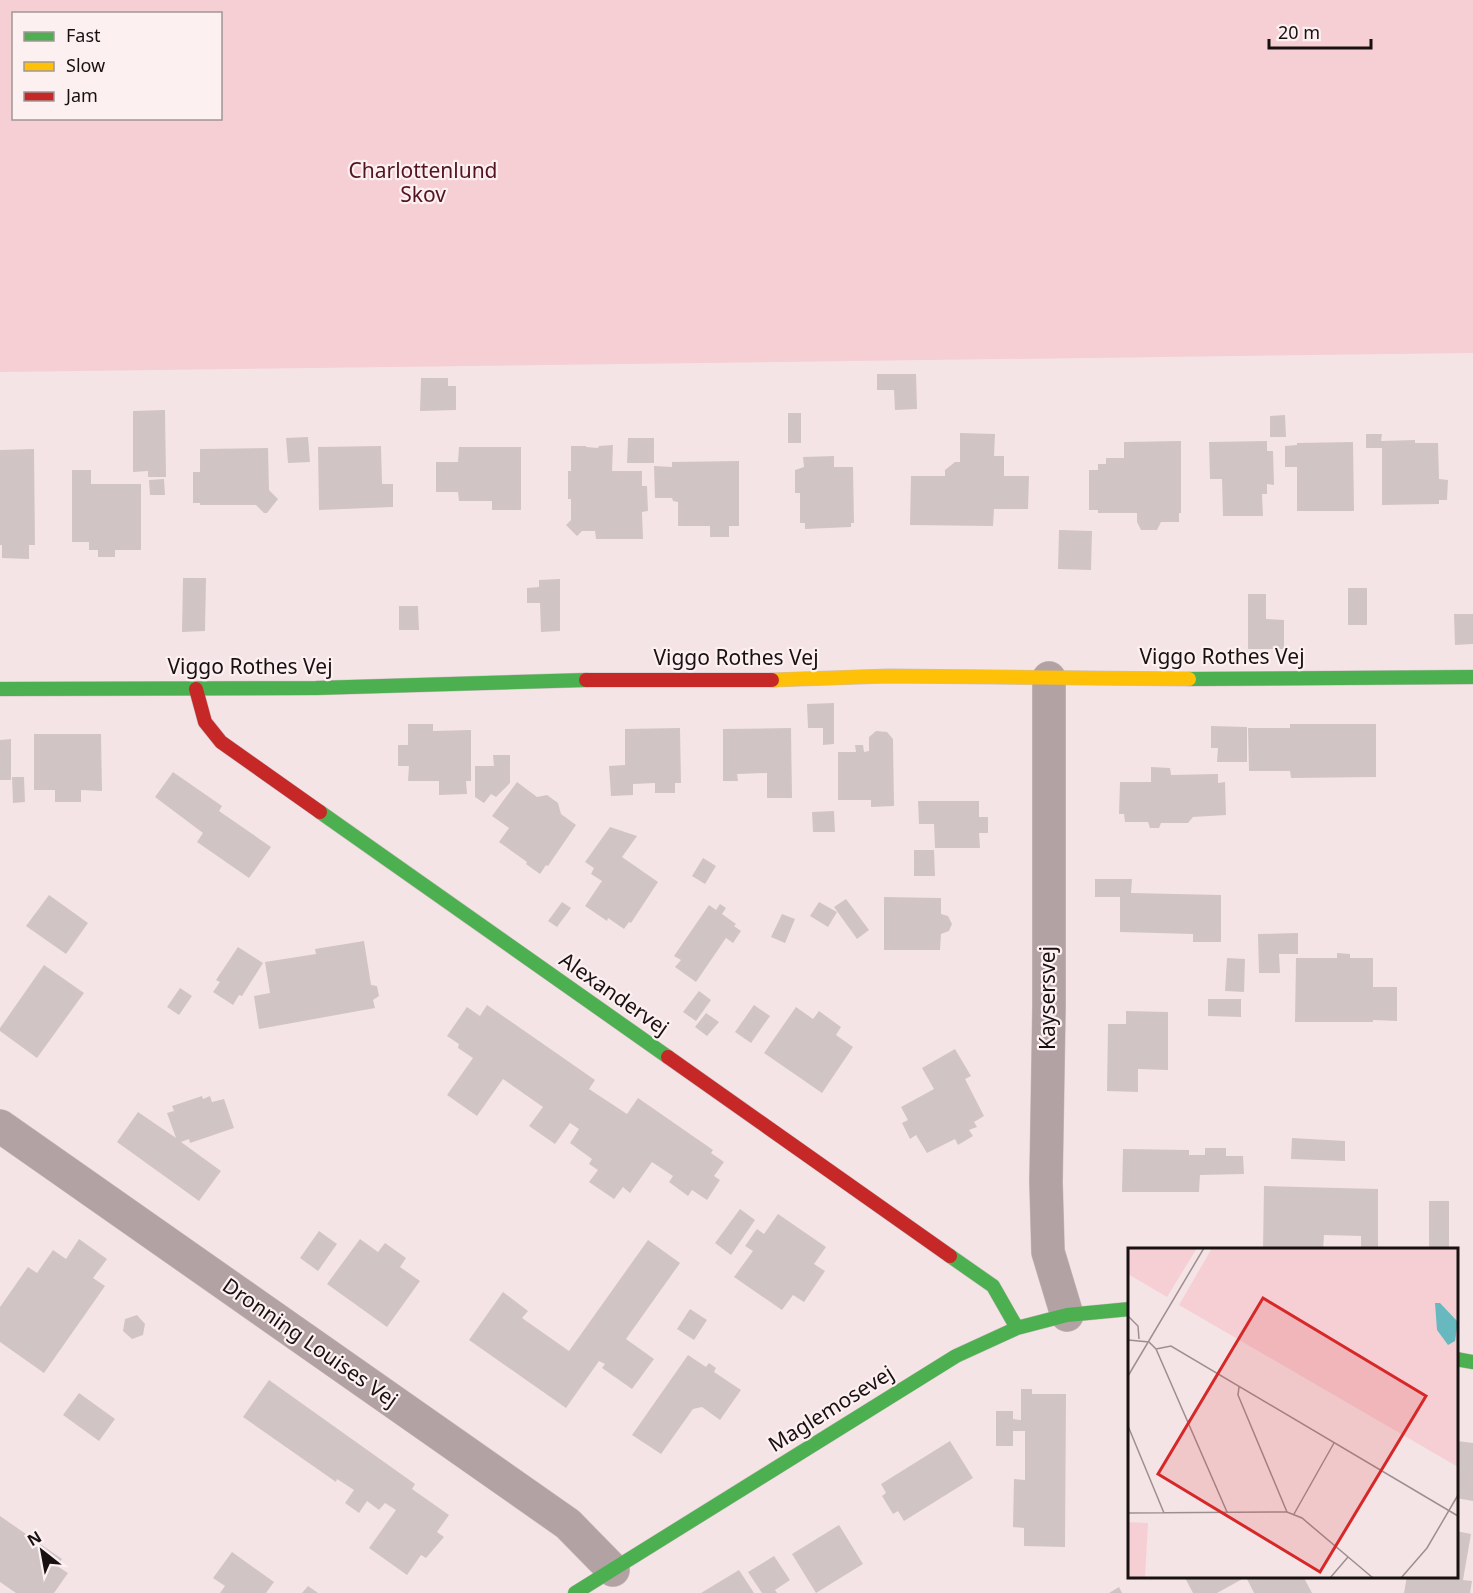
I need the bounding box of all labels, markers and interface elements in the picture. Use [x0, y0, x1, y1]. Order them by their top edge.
legend [12, 12, 222, 120]
scale bar [1269, 12, 1371, 50]
text: 20 m [1278, 20, 1320, 44]
text: Fast [66, 23, 101, 47]
text: Slow [66, 53, 105, 77]
text: Jam [64, 83, 98, 107]
park label: Charlottenlund Skov [348, 156, 498, 208]
street label: Viggo Rothes Vej [1139, 642, 1305, 670]
street label: Viggo Rothes Vej [653, 643, 819, 671]
street label: Viggo Rothes Vej [167, 652, 333, 680]
street label: Alexandervej [554, 945, 675, 1041]
street label: Kaysersvej [1033, 946, 1061, 1050]
inset map [1128, 1248, 1458, 1578]
street label: Dronning Louises Vej [217, 1271, 404, 1413]
street label: Maglemosevej [763, 1358, 898, 1458]
north arrow [12, 1521, 72, 1581]
text: N [23, 1525, 46, 1551]

